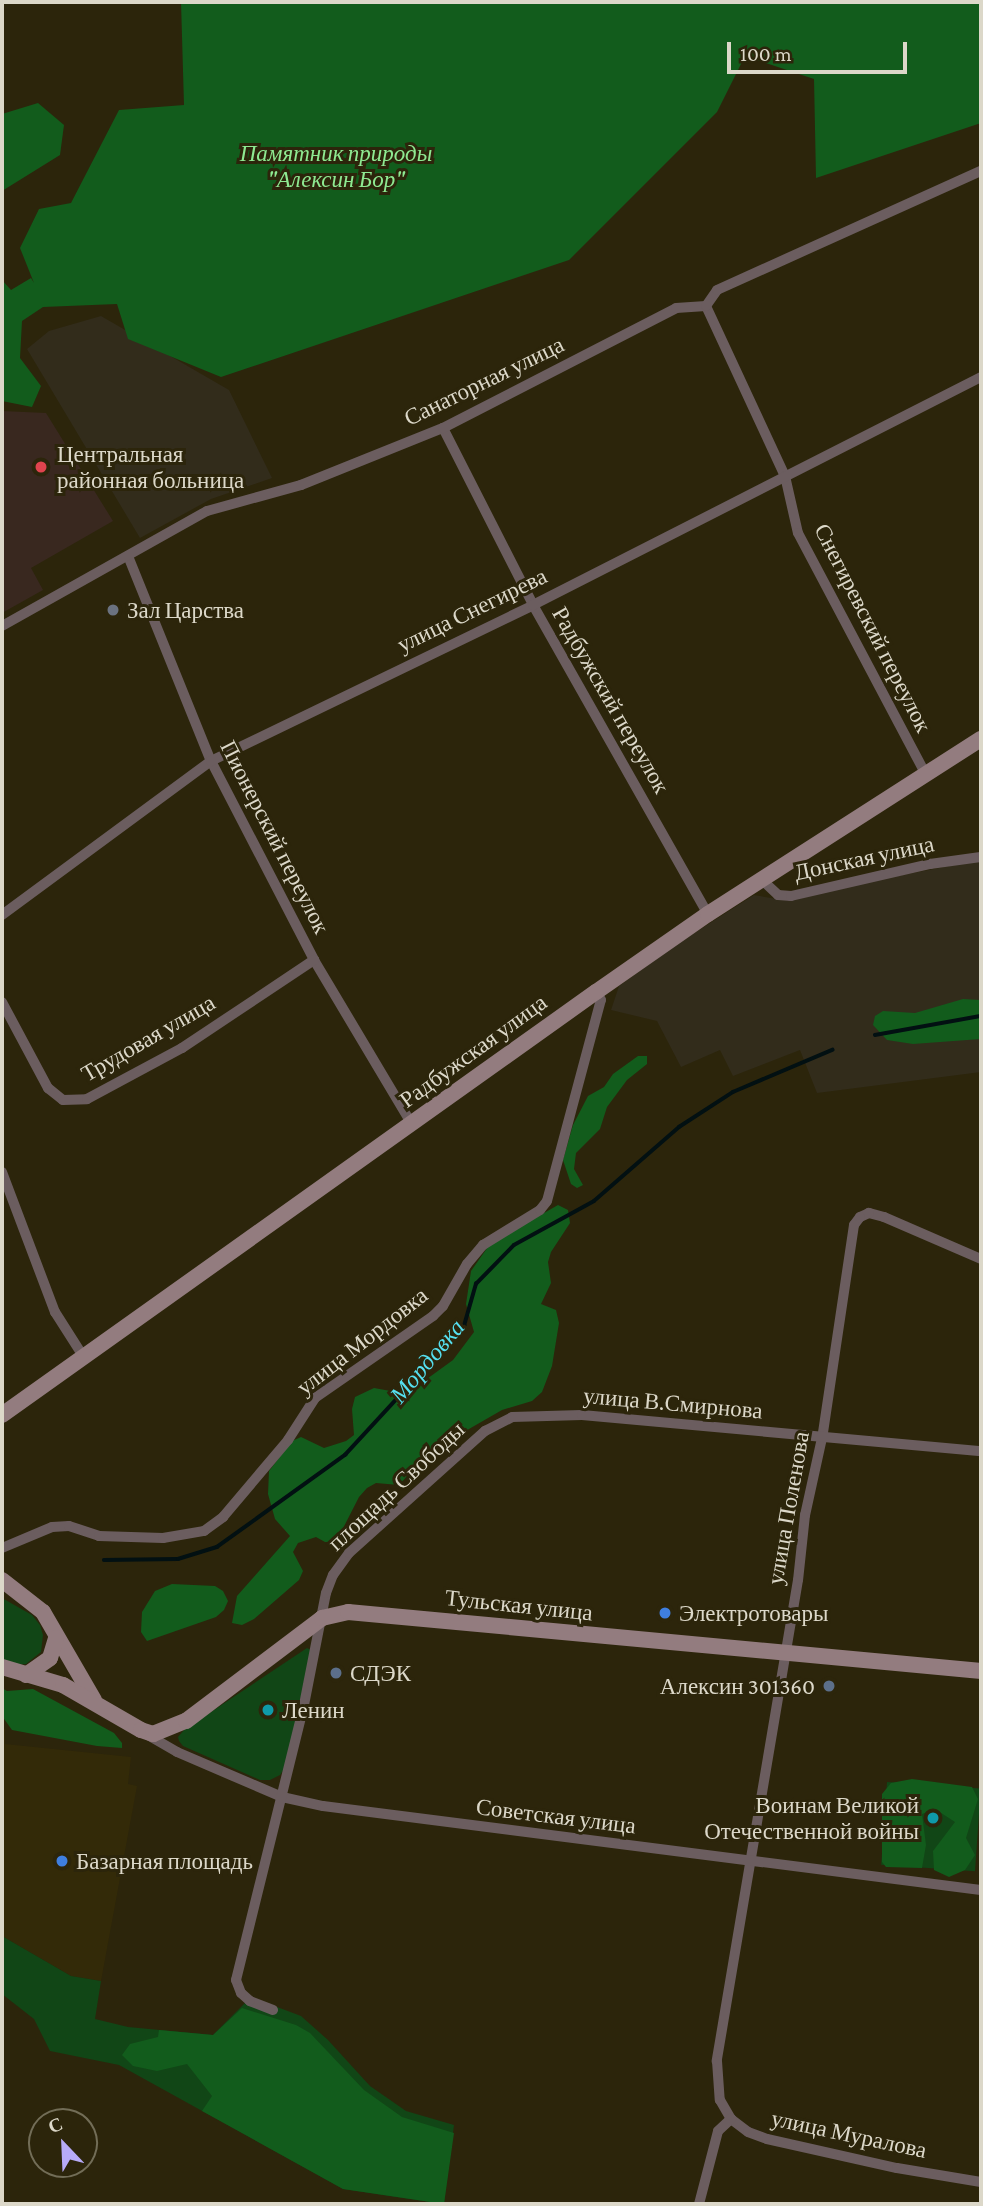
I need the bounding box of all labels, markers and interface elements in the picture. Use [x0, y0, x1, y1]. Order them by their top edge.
scale bar [731, 28, 911, 72]
text: 100 m [740, 42, 792, 66]
park label: Памятник природы "Алексин Бор" [240, 139, 432, 193]
street label: Санаторная улица [400, 330, 568, 432]
place label: Центральная районная больница [57, 440, 244, 494]
marker: Центральная районная больница [31, 457, 51, 477]
street label: Снегиревский переулок [808, 519, 938, 737]
street label: улица Снегирева [393, 562, 551, 658]
place label: Зал Царства [127, 596, 244, 624]
marker: Зал Царства [105, 602, 121, 618]
street label: Радбужский переулок [546, 602, 676, 798]
street label: Пионерский переулок [214, 736, 336, 938]
street label: Донская улица [791, 830, 937, 886]
street label: Радбужская улица [394, 988, 552, 1114]
street label: Трудовая улица [76, 989, 220, 1087]
street label: улица Мордовка [291, 1281, 433, 1401]
water label: Мордовка [384, 1313, 470, 1409]
street label: улица В.Смирнова [582, 1381, 764, 1425]
street label: площадь Свободы [322, 1416, 470, 1556]
street label: улица Поленова [761, 1429, 815, 1587]
street label: Тульская улица [444, 1584, 594, 1626]
place label: Электротовары [679, 1599, 828, 1627]
marker: Электротовары [657, 1605, 673, 1621]
place label: СДЭК [350, 1659, 411, 1687]
marker: СДЭК [328, 1665, 344, 1681]
place label: Алексин 301360 [660, 1672, 815, 1700]
marker: Алексин 301360 [821, 1678, 837, 1694]
place label: Ленин [282, 1696, 345, 1724]
marker: Ленин [260, 1702, 276, 1718]
place label: Воинам Великой Отечественной войны [704, 1791, 919, 1845]
street label: Советская улица [474, 1792, 638, 1840]
marker: Воинам Великой Отечественной войны [925, 1810, 941, 1826]
place label: Базарная площадь [76, 1847, 253, 1875]
marker: Базарная площадь [54, 1853, 70, 1869]
street label: улица Муралова [769, 2104, 929, 2164]
north arrow [28, 2108, 98, 2178]
text: С [45, 2113, 66, 2137]

